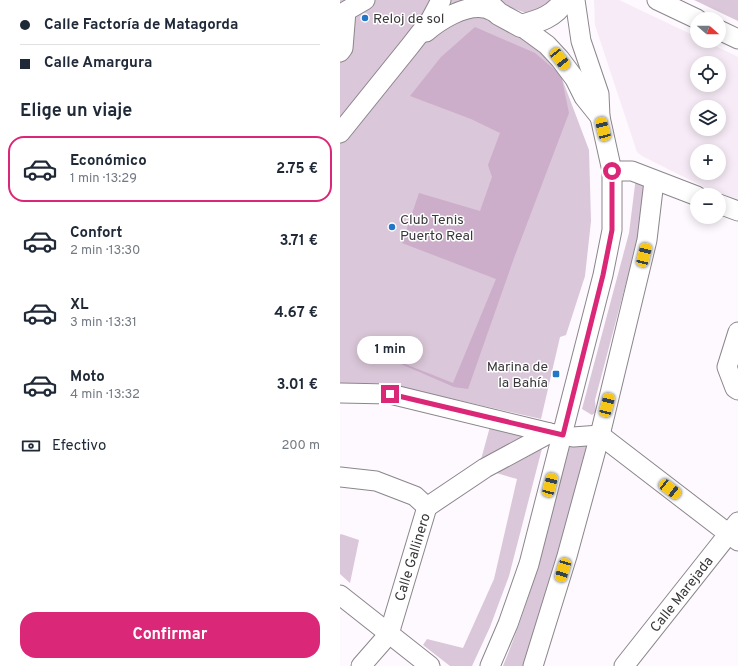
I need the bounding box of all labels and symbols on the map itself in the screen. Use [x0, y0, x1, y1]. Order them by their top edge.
place label: Reloj de sol [373, 11, 444, 28]
north arrow [690, 12, 726, 48]
marker: Reloj de sol [360, 13, 370, 23]
car [548, 46, 572, 72]
car [594, 116, 612, 142]
route start [603, 162, 621, 180]
place label: Club Tenis Puerto Real [400, 212, 473, 245]
marker: Club Tenis Puerto Real [387, 222, 397, 232]
car [635, 242, 653, 268]
callout: 1 min [357, 336, 423, 364]
place label: Marina de la Bahía [487, 359, 548, 392]
marker: Marina de la Bahía [551, 369, 561, 379]
route end [381, 385, 399, 403]
car [598, 392, 616, 418]
car [541, 472, 559, 498]
car [657, 477, 683, 501]
street label: Calle Gallinero [392, 511, 435, 604]
street label: Calle Marejada [647, 553, 718, 636]
car [554, 557, 572, 583]

